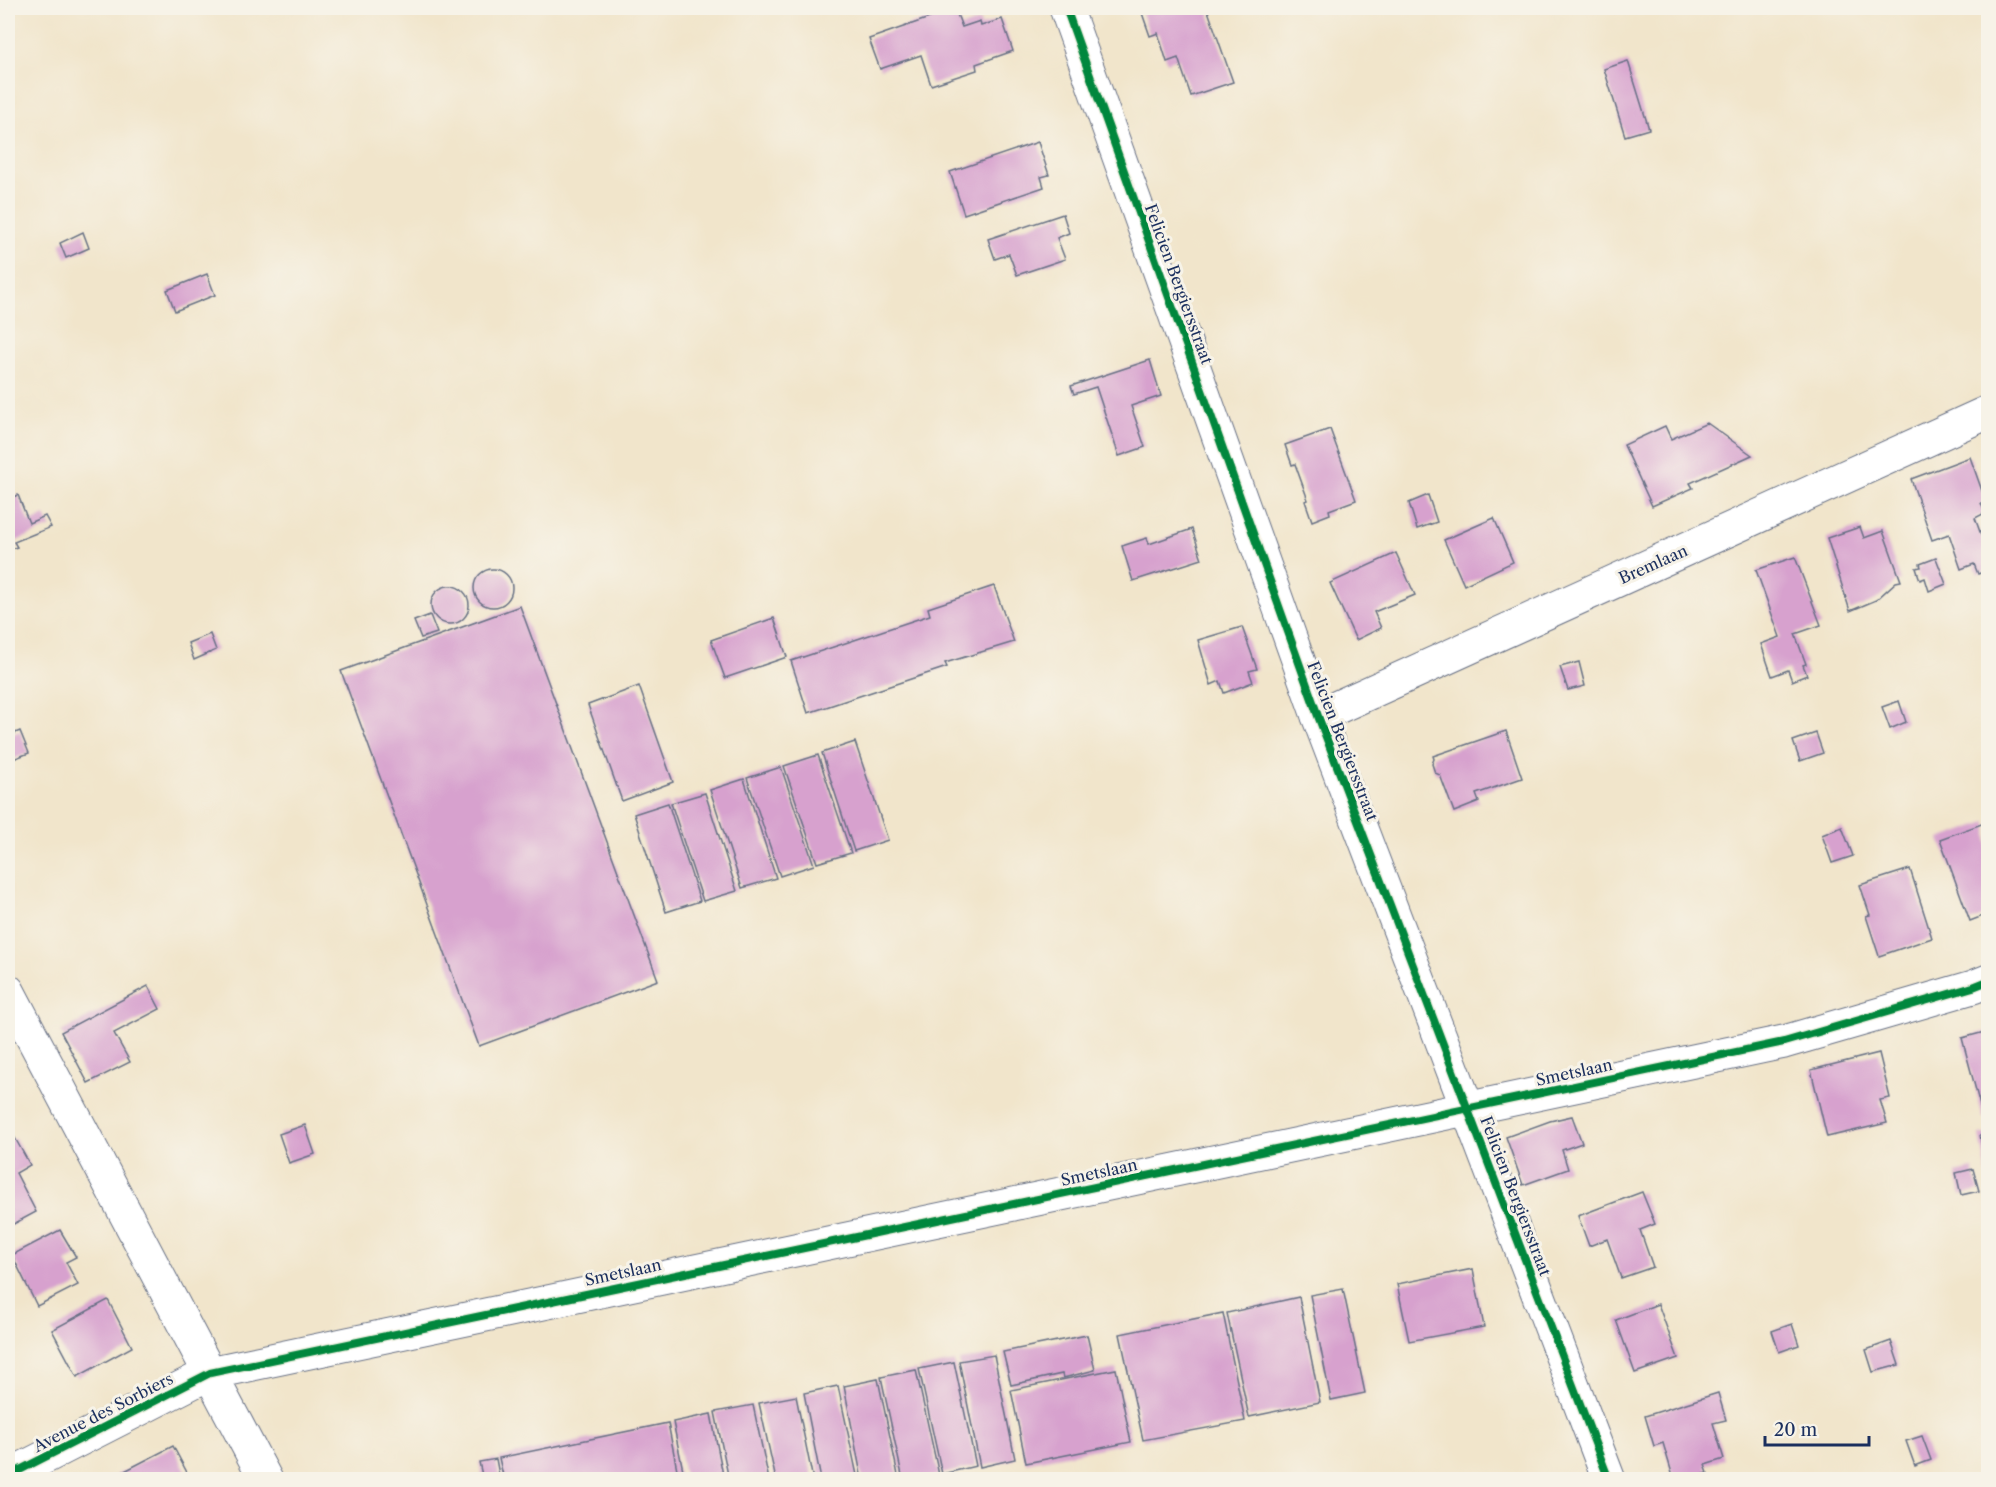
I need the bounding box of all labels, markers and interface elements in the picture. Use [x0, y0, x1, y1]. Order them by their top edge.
street label: Felicien Bergiersstraat [1141, 201, 1217, 367]
street label: Bremlaan [1616, 540, 1690, 588]
street label: Felicien Bergiersstraat [1303, 658, 1383, 824]
street label: Smetslaan [1534, 1054, 1614, 1090]
street label: Felicien Bergiersstraat [1476, 1113, 1556, 1279]
street label: Smetslaan [1059, 1154, 1139, 1190]
street label: Smetslaan [583, 1254, 663, 1290]
street label: Avenue des Sorbiers [29, 1368, 176, 1456]
scale bar [1765, 1409, 1868, 1447]
text: 20 m [1774, 1419, 1818, 1441]

